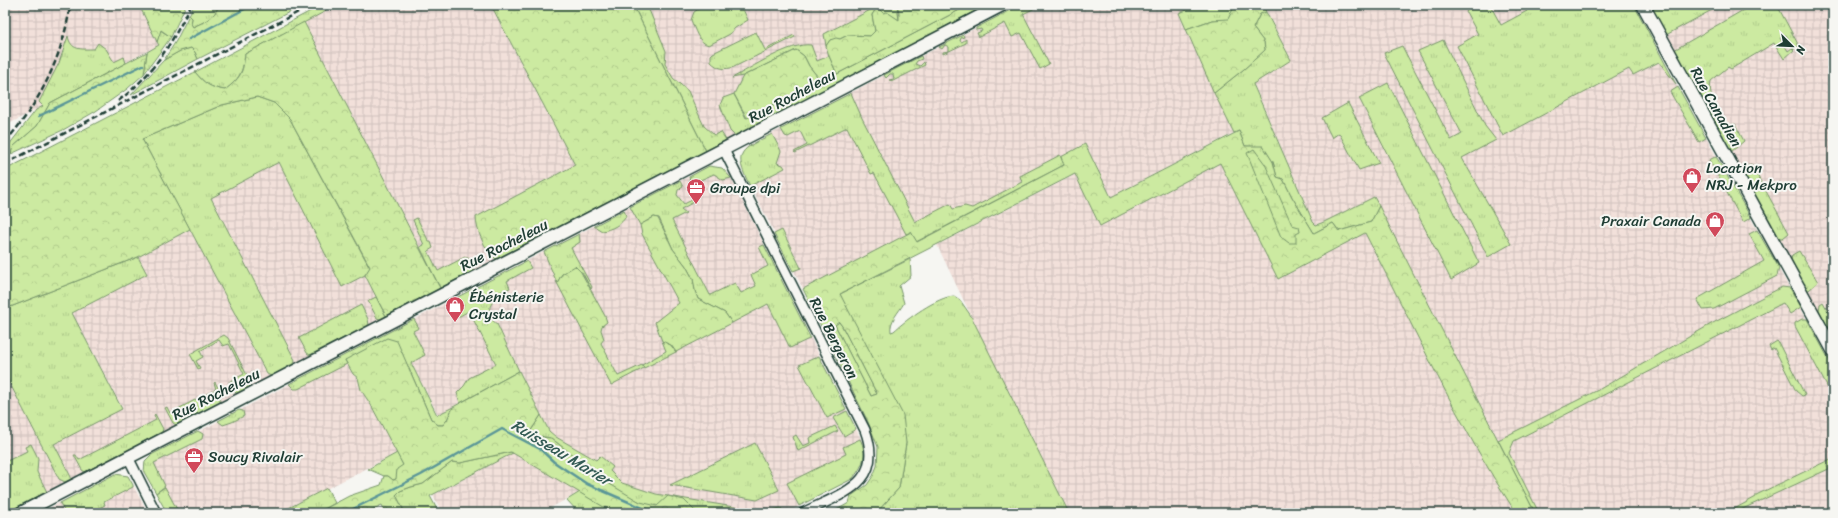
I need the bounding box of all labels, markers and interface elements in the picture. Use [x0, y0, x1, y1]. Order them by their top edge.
north arrow [1772, 26, 1812, 66]
text: N [1790, 42, 1811, 58]
street label: Rue Rocheleau [744, 62, 840, 130]
street label: Rue Canadien [1683, 62, 1749, 152]
place label: Location NRJ - Mekpro [1706, 155, 1797, 198]
shop icon: Location NRJ - Mekpro [1681, 166, 1703, 194]
place label: Groupe dpi [710, 175, 781, 201]
office icon: Groupe dpi [685, 177, 707, 205]
place label: Praxair Canada [1601, 208, 1701, 234]
shop icon: Praxair Canada [1704, 210, 1726, 238]
street label: Rue Rocheleau [455, 212, 553, 278]
place label: Ébénisterie Crystal [469, 284, 544, 327]
street label: Rue Bergeron [802, 292, 866, 384]
shop icon: Ébénisterie Crystal [444, 295, 466, 323]
street label: Rue Rocheleau [167, 361, 265, 427]
water label: Ruisseau Marier [506, 411, 620, 496]
place label: Soucy Rivalair [208, 444, 303, 470]
office icon: Soucy Rivalair [183, 446, 205, 474]

